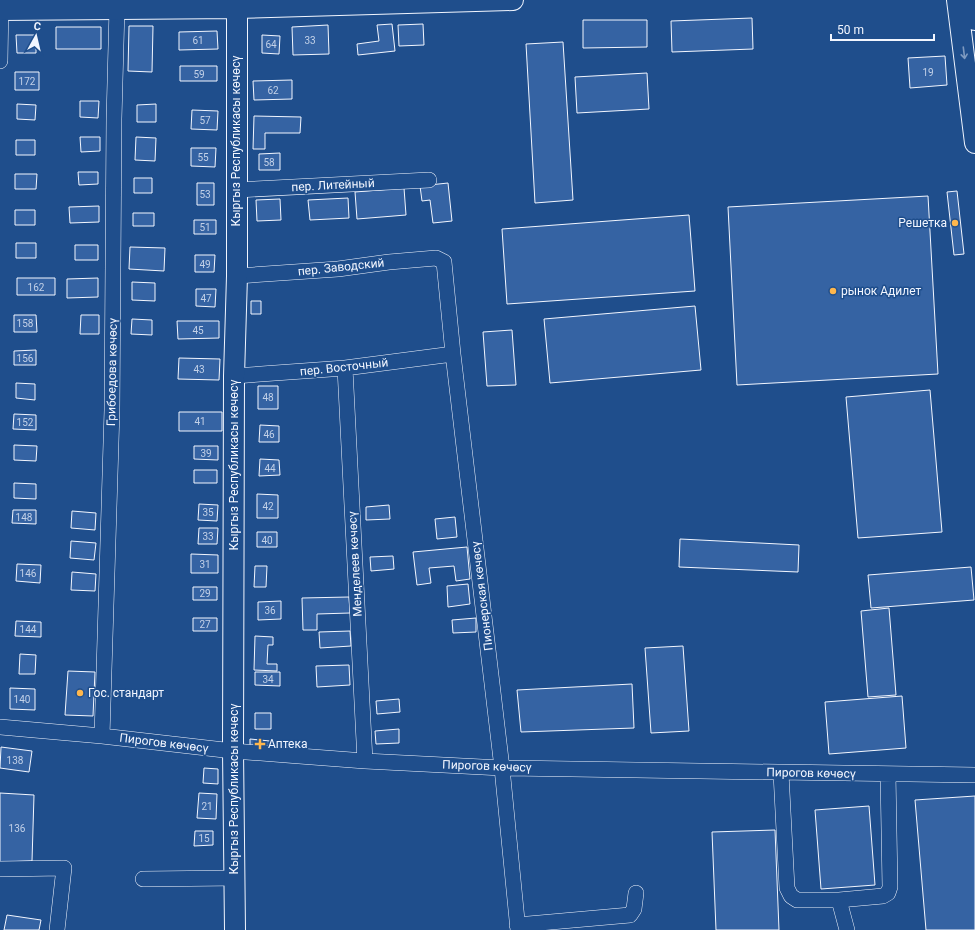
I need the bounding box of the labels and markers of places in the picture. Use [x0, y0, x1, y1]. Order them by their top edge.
place label: Решетка [898, 216, 947, 230]
marker: Решетка [950, 218, 960, 228]
place label: рынок Адилет [841, 284, 922, 298]
marker: рынок Адилет [828, 286, 838, 296]
place label: Гос. стандарт [88, 686, 164, 700]
marker: Гос. стандарт [75, 688, 85, 698]
place label: Аптека [268, 737, 307, 751]
marker: Аптека [255, 739, 265, 749]

